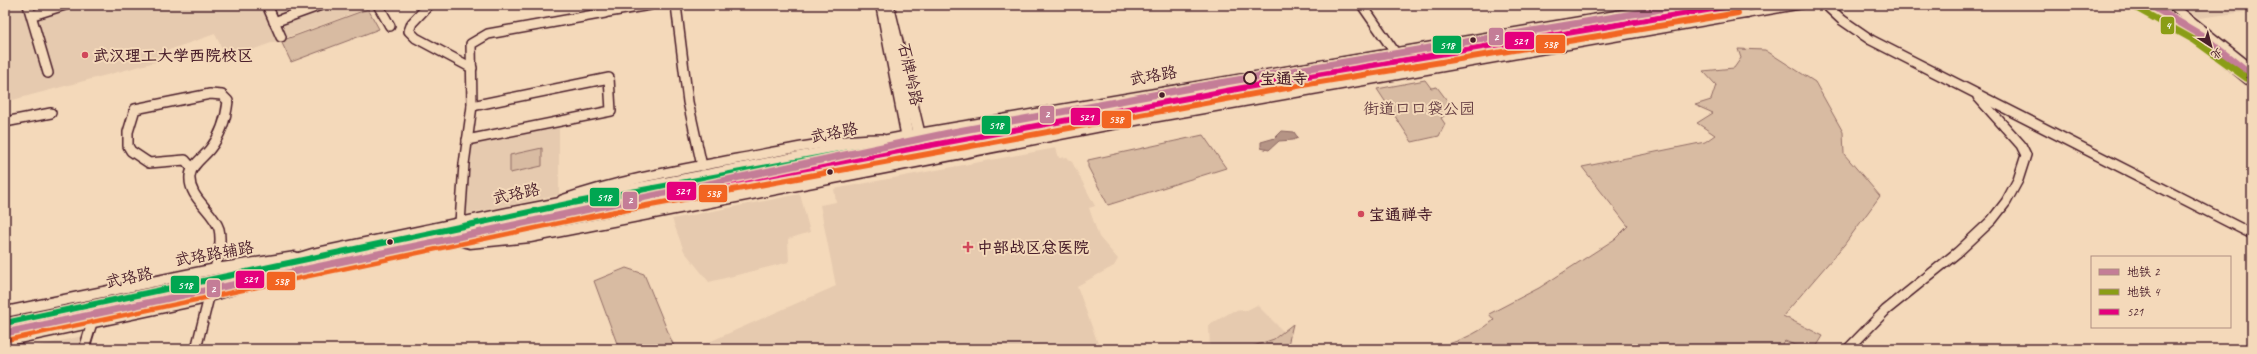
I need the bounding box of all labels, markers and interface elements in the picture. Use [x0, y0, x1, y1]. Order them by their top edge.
line badge: 4 [2160, 16, 2175, 35]
text: 4 [2166, 18, 2173, 32]
north arrow [2191, 26, 2231, 66]
line badge: 2 [1488, 27, 1504, 46]
text: 2 [1494, 30, 1500, 44]
line badge: 521 [1504, 31, 1535, 50]
text: 521 [1513, 34, 1528, 48]
line badge: 538 [1535, 34, 1566, 54]
line badge: 518 [1432, 35, 1462, 54]
unlabelled marker [1468, 35, 1478, 45]
text: 538 [1543, 37, 1559, 51]
text: 518 [1440, 38, 1456, 52]
street label: 石牌岭路 [894, 41, 926, 108]
text: 北 [2208, 45, 2225, 63]
place label: 武汉理工大学西院校区 [93, 46, 253, 66]
marker: 武汉理工大学西院校区 [80, 50, 90, 60]
street label: 武珞路 [1128, 62, 1179, 90]
place label: 宝通寺 [1260, 69, 1308, 89]
marker: 宝通寺 [1243, 71, 1257, 85]
unlabelled marker [1157, 90, 1167, 100]
park label: 街道口口袋公园 [1363, 99, 1475, 119]
line badge: 2 [1039, 105, 1055, 124]
text: 2 [1045, 107, 1051, 121]
line badge: 521 [1070, 107, 1101, 126]
text: 521 [1079, 110, 1094, 124]
line badge: 538 [1101, 110, 1132, 129]
text: 538 [1109, 112, 1125, 126]
line badge: 518 [981, 115, 1011, 135]
text: 518 [989, 118, 1005, 132]
street label: 武珞路 [809, 119, 860, 147]
unlabelled marker [825, 167, 835, 177]
street label: 武珞路 [491, 179, 542, 209]
line badge: 521 [666, 181, 697, 201]
text: 521 [675, 184, 690, 198]
line badge: 538 [698, 184, 728, 203]
text: 538 [706, 186, 722, 200]
line badge: 518 [589, 187, 620, 207]
text: 518 [597, 190, 613, 204]
line badge: 2 [622, 191, 638, 210]
text: 2 [628, 193, 634, 207]
place label: 宝通禅寺 [1369, 205, 1433, 225]
marker: 宝通禅寺 [1356, 209, 1366, 219]
street label: 武珞路辅路 [173, 237, 255, 271]
unlabelled marker [385, 237, 395, 247]
place label: 中部战区总医院 [977, 238, 1089, 258]
marker: 中部战区总医院 [962, 241, 974, 253]
legend [2091, 256, 2231, 328]
street label: 武珞路 [104, 263, 155, 293]
text: 地铁 2 [2127, 264, 2161, 280]
line badge: 521 [235, 270, 265, 289]
line badge: 538 [266, 271, 296, 291]
text: 521 [243, 272, 258, 286]
text: 538 [274, 274, 290, 288]
line badge: 518 [170, 275, 200, 294]
text: 518 [178, 278, 194, 292]
line badge: 2 [206, 279, 221, 298]
text: 2 [211, 282, 217, 296]
text: 地铁 4 [2127, 284, 2161, 300]
text: 521 [2127, 304, 2144, 320]

